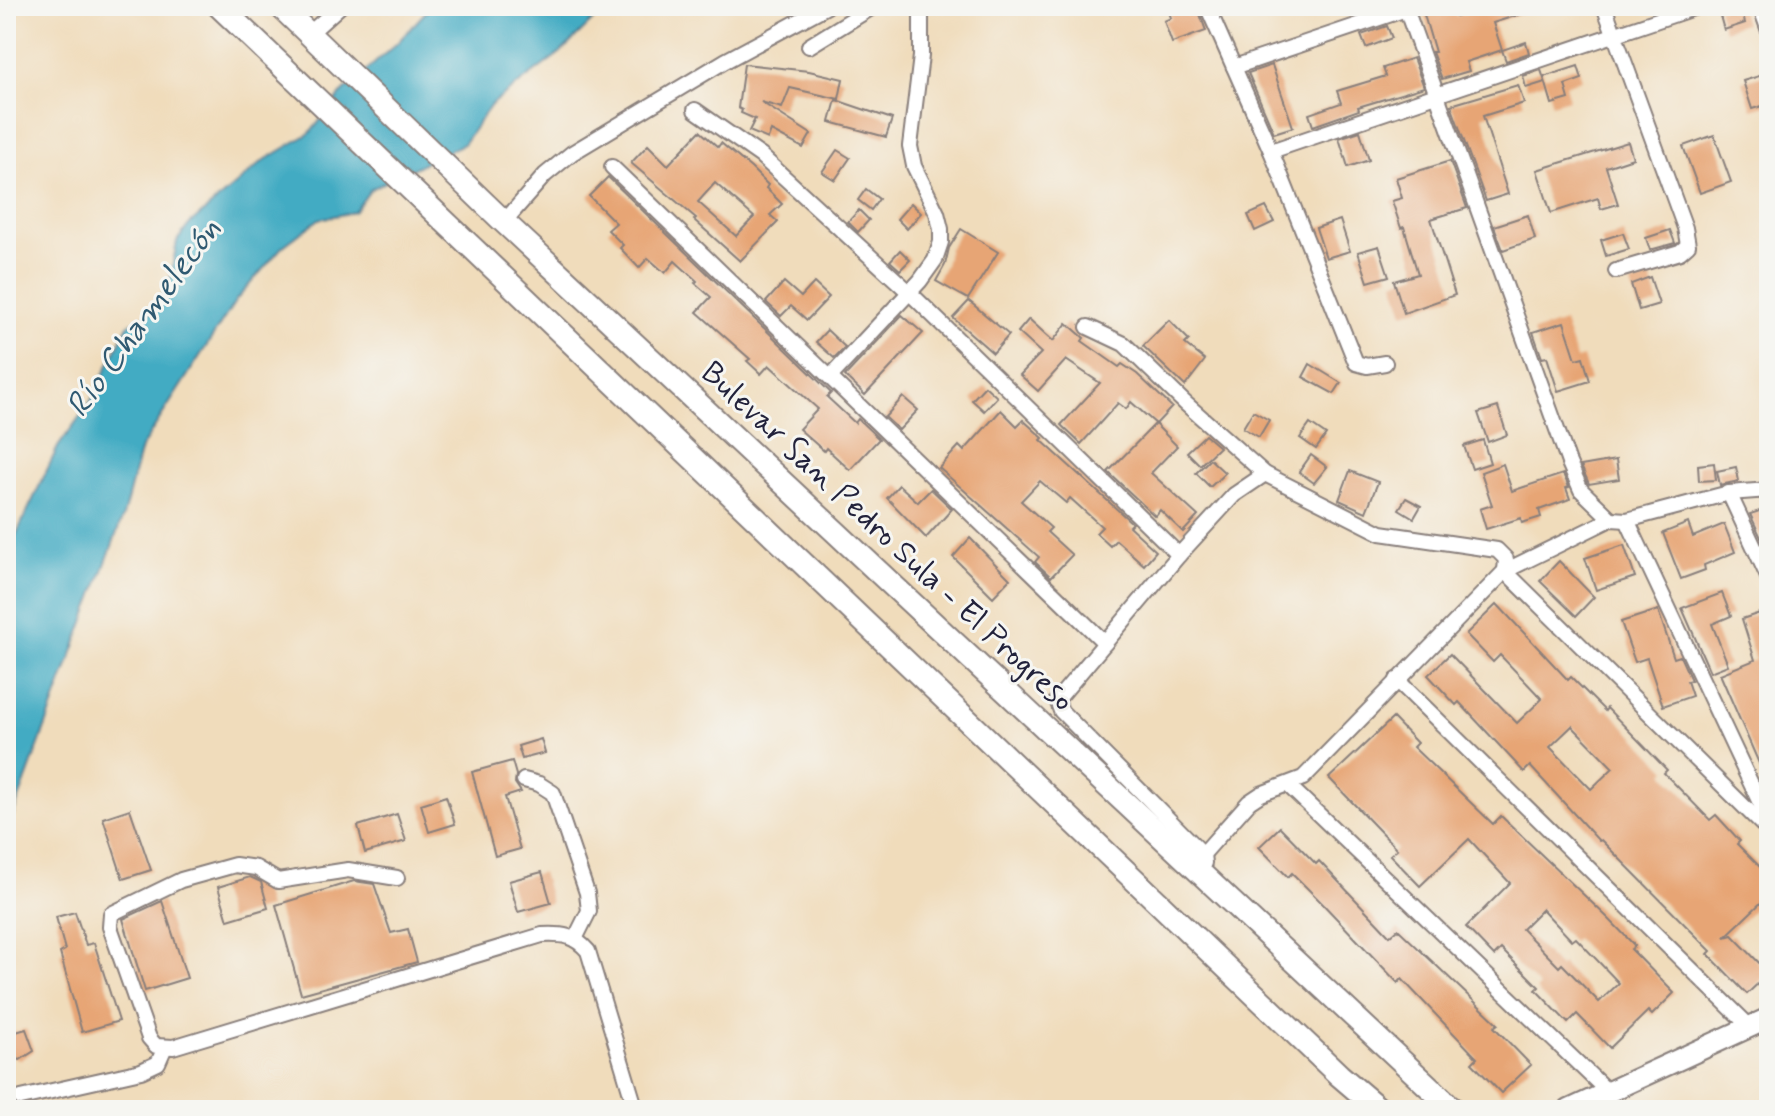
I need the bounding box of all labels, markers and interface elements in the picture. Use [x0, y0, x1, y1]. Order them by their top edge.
water label: Río Chamelecón [56, 209, 232, 427]
street label: Bulevar San Pedro Sula - El Progreso [691, 353, 1083, 721]

